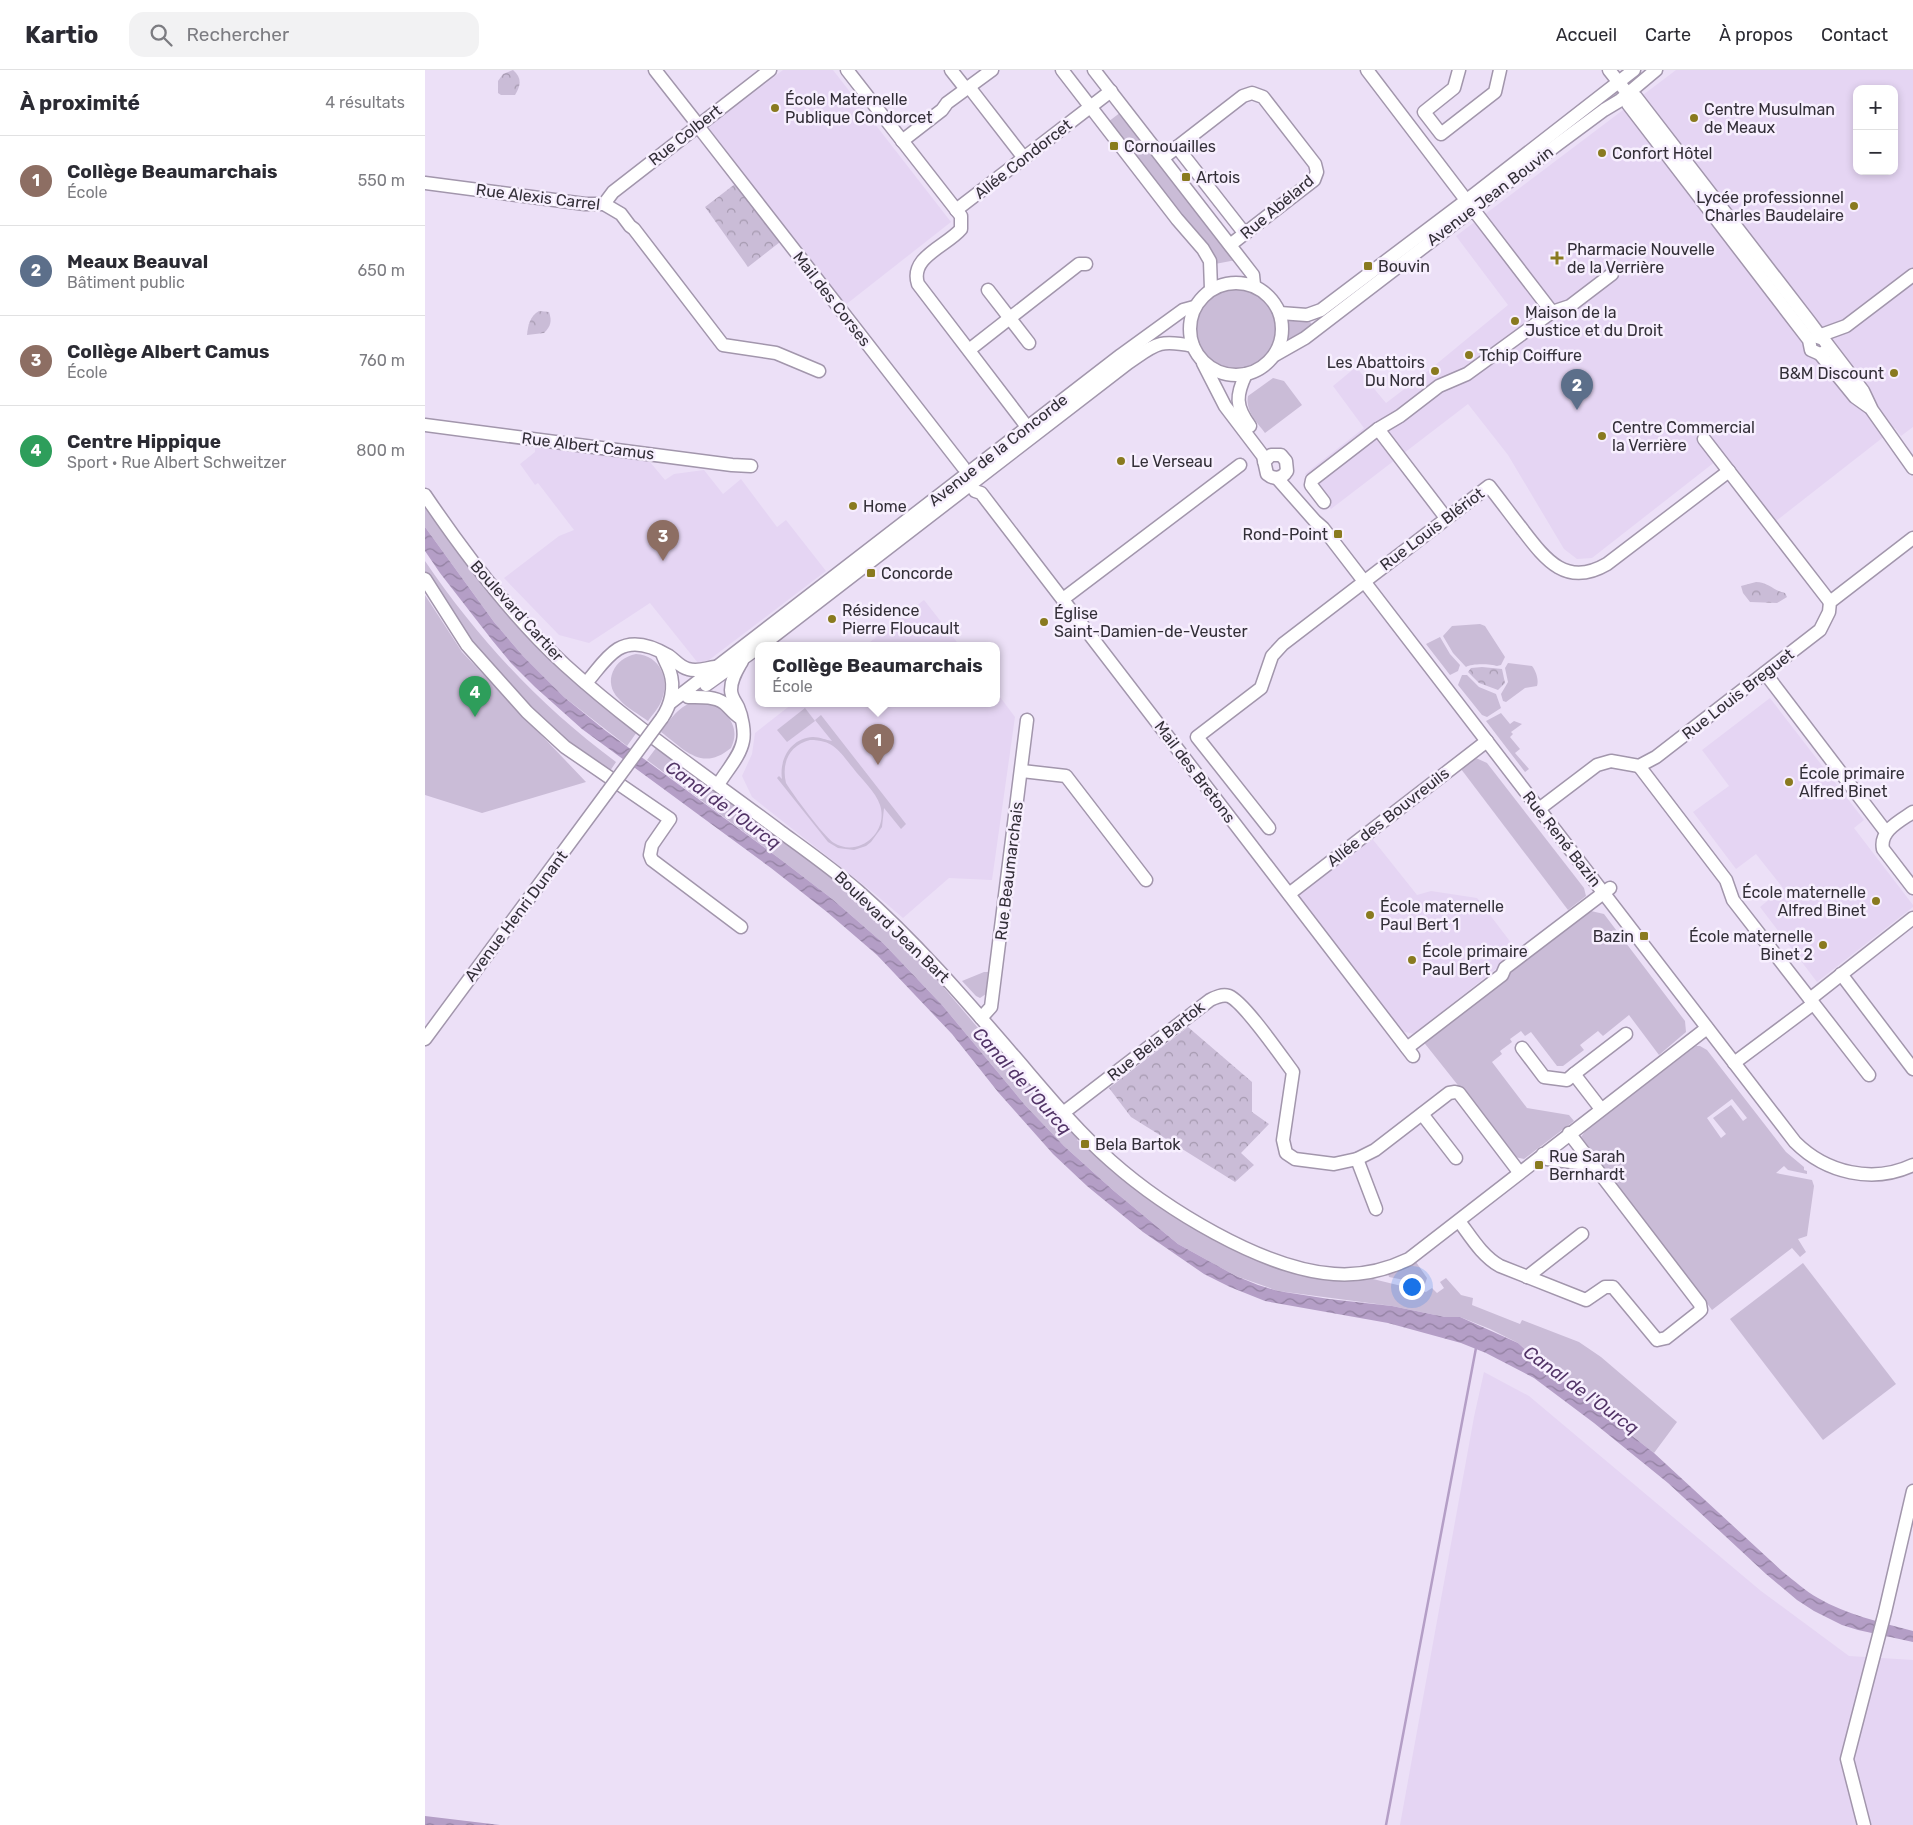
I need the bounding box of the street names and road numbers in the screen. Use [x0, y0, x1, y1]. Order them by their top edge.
street label: Rue Colbert [645, 101, 725, 169]
street label: Allée Condorcet [970, 115, 1076, 203]
street label: Avenue Jean Bouvin [1423, 142, 1557, 250]
street label: Rue Abélard [1236, 171, 1318, 243]
street label: Rue Alexis Carrel [475, 180, 601, 214]
street label: Mail des Corses [789, 248, 875, 350]
street label: Avenue de la Concorde [925, 390, 1071, 510]
street label: Rue Albert Camus [521, 428, 655, 464]
street label: Rue Louis Blériot [1376, 484, 1488, 574]
street label: Boulevard Cartier [467, 557, 567, 665]
street label: Rue Louis Breguet [1678, 644, 1798, 744]
street label: Mail des Bretons [1151, 717, 1239, 827]
street label: Allée des Bouvreuils [1323, 763, 1453, 871]
street label: Rue René Bazin [1519, 787, 1605, 891]
street label: Rue Beaumarchais [991, 801, 1027, 941]
street label: Avenue Henri Dunant [461, 847, 571, 985]
street label: Boulevard Jean Bart [831, 867, 953, 987]
street label: Rue Bela Bartok [1103, 997, 1209, 1085]

